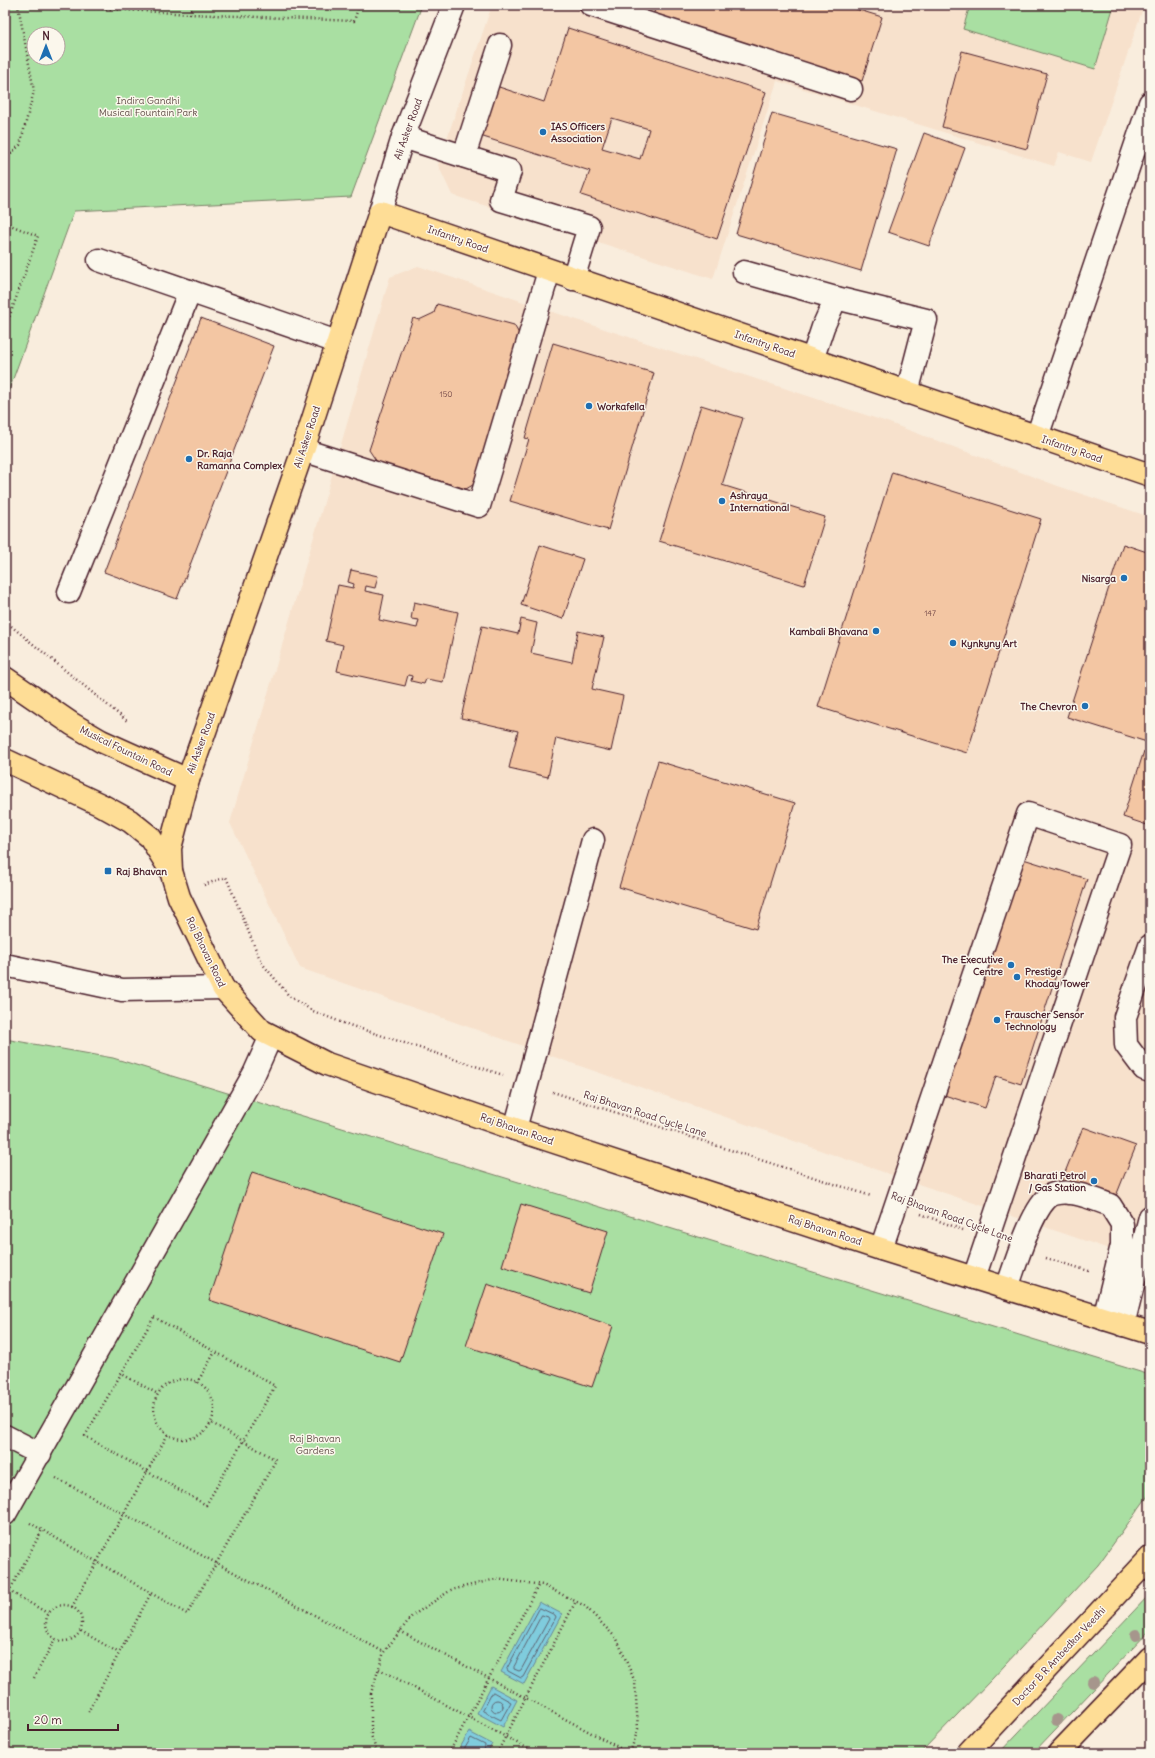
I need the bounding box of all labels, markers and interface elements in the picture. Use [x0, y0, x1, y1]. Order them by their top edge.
north arrow [26, 26, 66, 66]
text: N [42, 29, 50, 43]
park label: Indira Gandhi Musical Fountain Park [99, 94, 197, 119]
street label: Ali Asker Road [391, 96, 425, 162]
place label: IAS Officers Association [551, 120, 606, 145]
marker: IAS Officers Association [538, 127, 548, 137]
street label: Infantry Road [426, 223, 490, 256]
street label: Infantry Road [733, 328, 797, 361]
house number: 150 [439, 389, 453, 399]
place label: Workafella [597, 400, 645, 413]
marker: Workafella [584, 401, 594, 411]
street label: Ali Asker Road [291, 404, 323, 470]
street label: Infantry Road [1040, 433, 1104, 466]
place label: Dr. Raja Ramanna Complex [197, 447, 282, 472]
marker: Dr. Raja Ramanna Complex [184, 454, 194, 464]
place label: Ashraya International [730, 489, 789, 514]
marker: Ashraya International [717, 496, 727, 506]
place label: Nisarga [1081, 572, 1116, 585]
marker: Nisarga [1119, 573, 1129, 583]
house number: 147 [924, 608, 936, 618]
place label: Kambali Bhavana [789, 625, 868, 638]
marker: Kambali Bhavana [871, 626, 881, 636]
place label: Kynkyny Art [961, 637, 1018, 650]
marker: Kynkyny Art [948, 638, 958, 648]
place label: The Chevron [1020, 700, 1077, 713]
marker: The Chevron [1080, 701, 1090, 711]
street label: Ali Asker Road [184, 710, 218, 776]
street label: Musical Fountain Road [78, 723, 174, 779]
place label: Raj Bhavan [116, 865, 167, 878]
marker: Raj Bhavan [103, 866, 113, 876]
street label: Raj Bhavan Road [183, 915, 229, 989]
place label: The Executive Centre [942, 953, 1004, 978]
marker: The Executive Centre [1006, 960, 1016, 970]
place label: Prestige Khoday Tower [1025, 965, 1091, 990]
marker: Prestige Khoday Tower [1012, 972, 1022, 982]
place label: Frauscher Sensor Technology [1005, 1008, 1085, 1033]
marker: Frauscher Sensor Technology [992, 1015, 1002, 1025]
street label: Raj Bhavan Road Cycle Lane [582, 1088, 708, 1140]
street label: Raj Bhavan Road [479, 1110, 556, 1148]
place label: Bharati Petrol / Gas Station [1024, 1169, 1086, 1194]
marker: Bharati Petrol / Gas Station [1089, 1176, 1099, 1186]
street label: Raj Bhavan Road Cycle Lane [889, 1189, 1015, 1245]
street label: Raj Bhavan Road [786, 1212, 864, 1248]
park label: Raj Bhavan Gardens [290, 1432, 341, 1457]
street label: Doctor B R Ambedkar Veedhi [1010, 1604, 1108, 1708]
scale bar [28, 1706, 118, 1732]
text: 20 m [34, 1712, 62, 1727]

